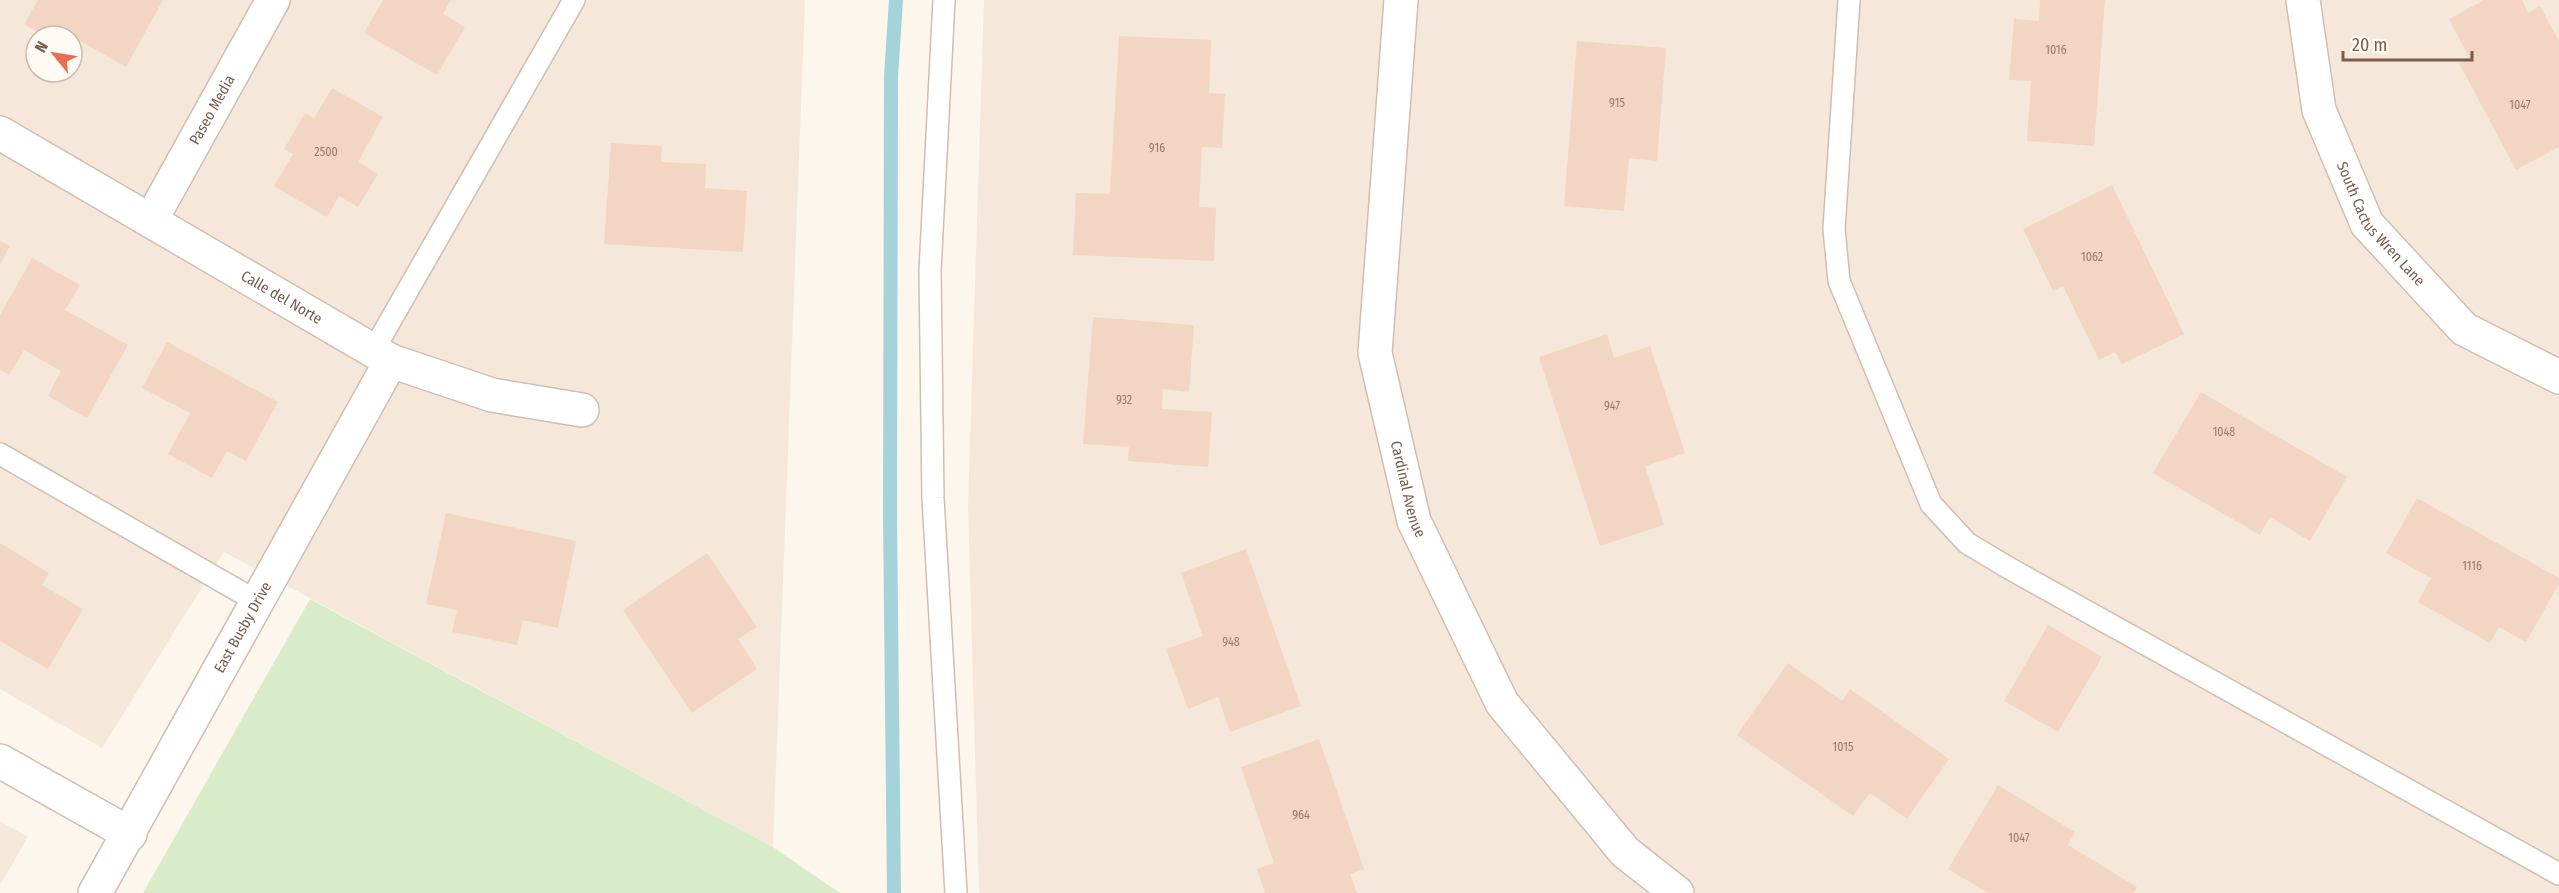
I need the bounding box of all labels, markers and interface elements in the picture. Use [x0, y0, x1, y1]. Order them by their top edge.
north arrow [24, 24, 84, 84]
scale bar [2343, 24, 2472, 62]
text: 20 m [2352, 34, 2387, 56]
text: N [31, 38, 52, 56]
house number: 1016 [2045, 43, 2067, 57]
street label: Paseo Media [186, 72, 239, 148]
house number: 915 [1609, 96, 1625, 110]
house number: 1047 [2509, 98, 2531, 112]
house number: 916 [1149, 141, 1165, 155]
house number: 2500 [314, 145, 338, 159]
street label: South Cactus Wren Lane [2333, 159, 2429, 290]
house number: 1062 [2081, 250, 2103, 264]
street label: Calle del Norte [238, 267, 325, 328]
house number: 932 [1116, 393, 1132, 407]
house number: 947 [1604, 399, 1620, 413]
house number: 1048 [2213, 425, 2235, 439]
street label: Cardinal Avenue [1387, 439, 1430, 540]
house number: 1116 [2462, 559, 2482, 573]
street label: East Busby Drive [210, 579, 275, 676]
house number: 948 [1222, 635, 1240, 649]
house number: 1015 [1833, 740, 1854, 754]
house number: 964 [1292, 808, 1310, 822]
house number: 1047 [2008, 831, 2030, 845]

